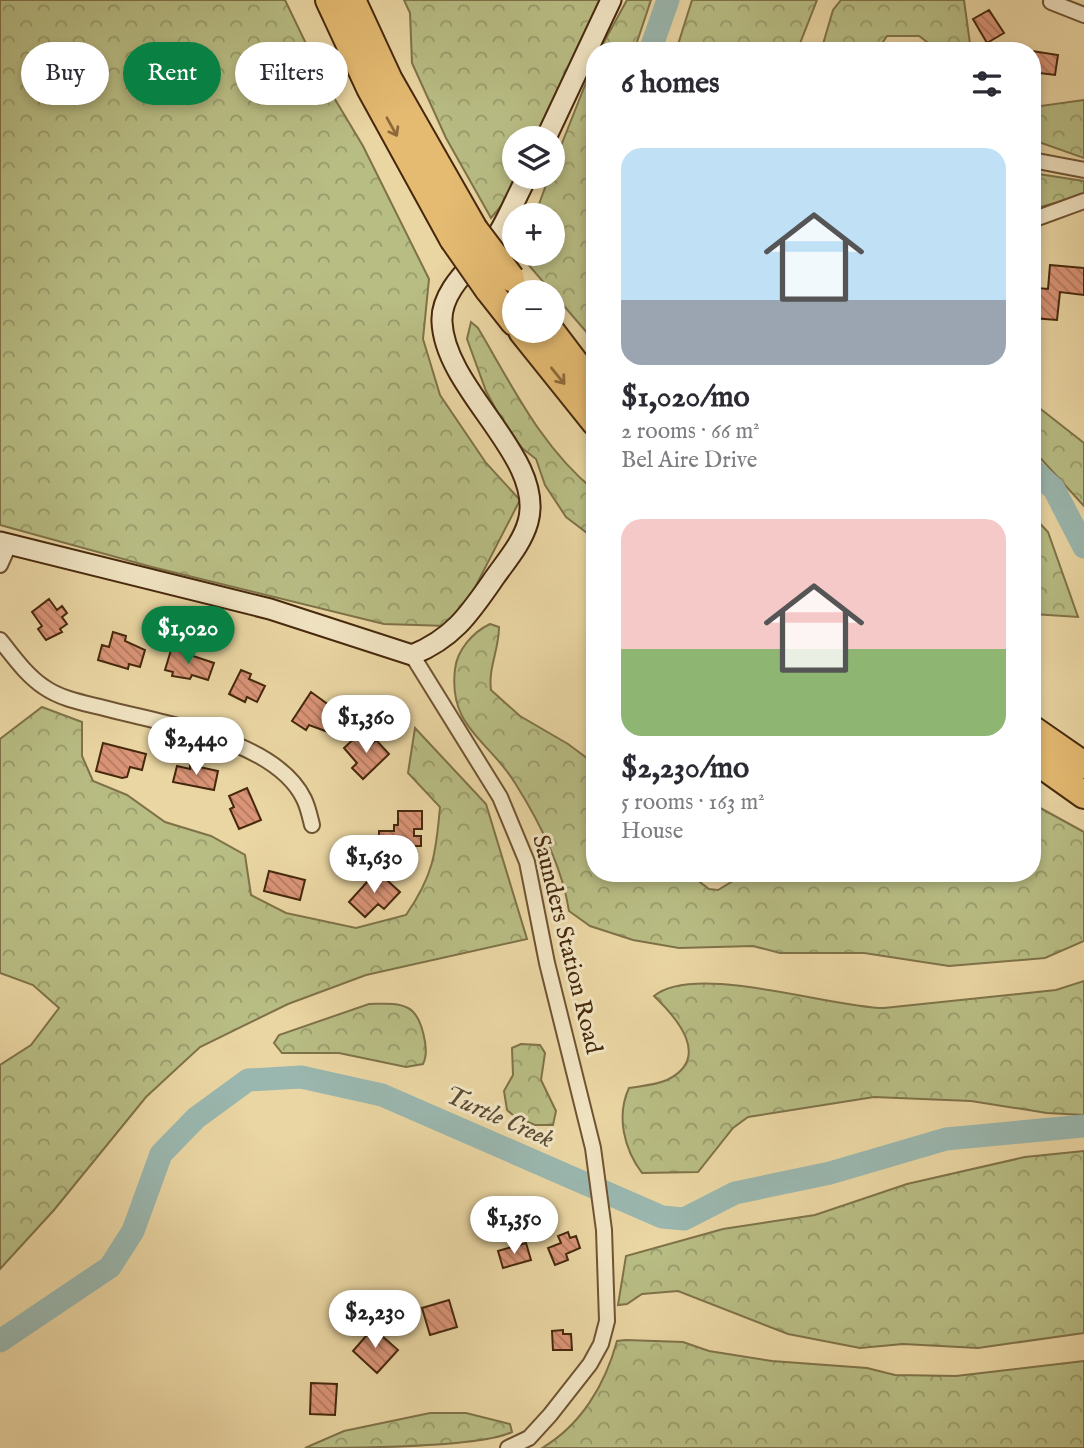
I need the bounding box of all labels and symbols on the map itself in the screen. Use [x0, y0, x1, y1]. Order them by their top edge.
one-way arrow [386, 116, 399, 137]
one-way arrow [551, 367, 566, 385]
pin: $1,020 [131, 606, 245, 666]
pin: $1,360 [309, 696, 423, 755]
pin: $2,440 [139, 718, 253, 777]
street label: Saunders Station Road [524, 832, 609, 1057]
pin: $1,630 [317, 836, 431, 895]
water label: Turtle Creek [440, 1079, 560, 1156]
pin: $1,350 [457, 1196, 571, 1256]
pin: $2,230 [318, 1290, 432, 1350]

